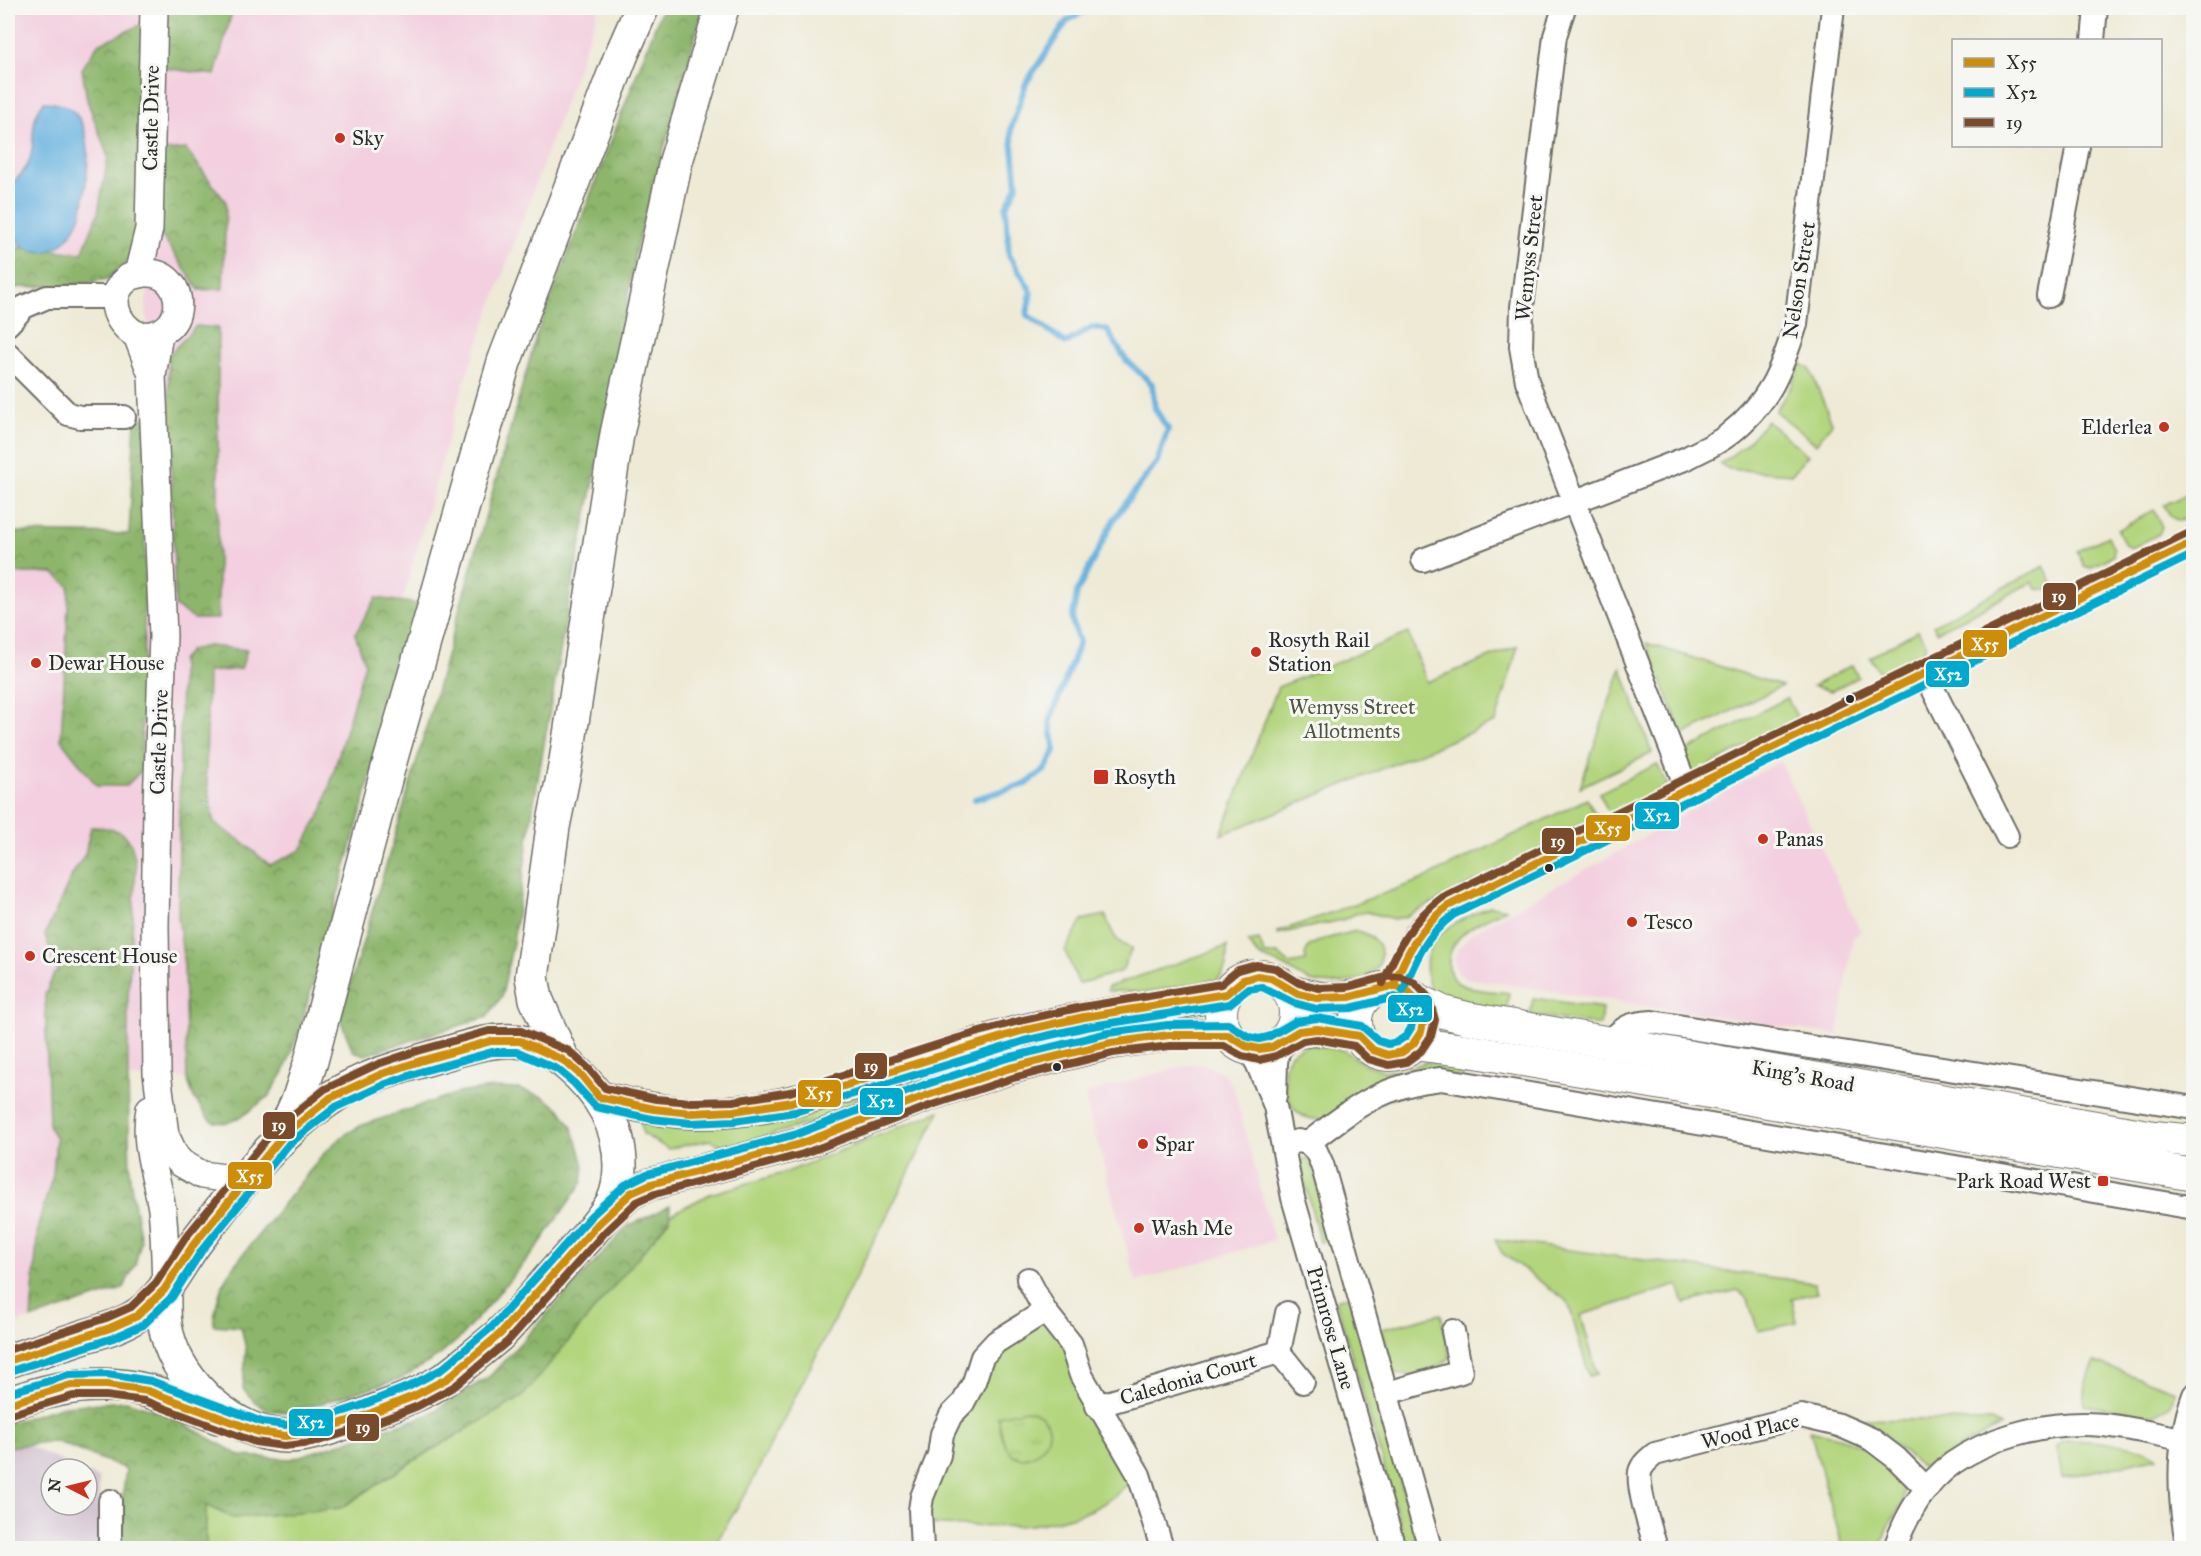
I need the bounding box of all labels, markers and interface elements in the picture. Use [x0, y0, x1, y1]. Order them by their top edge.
legend [1952, 39, 2162, 147]
text: X55 [2006, 52, 2037, 74]
street label: Castle Drive [137, 65, 165, 171]
text: X52 [2006, 82, 2037, 104]
text: 19 [2006, 112, 2023, 134]
place label: Sky [352, 125, 385, 151]
marker: Sky [333, 131, 347, 145]
street label: Wemyss Street [1509, 193, 1549, 322]
street label: Nelson Street [1777, 219, 1821, 340]
place label: Elderlea [2081, 414, 2152, 440]
marker: Elderlea [2157, 420, 2171, 434]
line badge: 19 [2042, 582, 2077, 611]
text: 19 [2052, 587, 2066, 607]
place label: Rosyth Rail Station [1268, 627, 1370, 677]
line badge: X55 [1962, 629, 2008, 658]
text: X55 [1970, 635, 1999, 654]
marker: Rosyth Rail Station [1249, 645, 1263, 659]
place label: Dewar House [48, 650, 165, 676]
marker: Dewar House [29, 656, 43, 670]
line badge: X52 [1925, 660, 1970, 688]
text: X52 [1933, 665, 1963, 684]
street label: Castle Drive [144, 688, 174, 795]
unlabelled marker [1844, 693, 1856, 705]
park label: Wemyss Street Allotments [1289, 694, 1416, 744]
place label: Rosyth [1114, 764, 1176, 790]
marker: Rosyth [1092, 768, 1110, 786]
line badge: X52 [1634, 801, 1680, 830]
text: X52 [1642, 806, 1672, 825]
line badge: X55 [1585, 814, 1631, 842]
text: X55 [1593, 819, 1622, 838]
place label: Panas [1775, 826, 1823, 852]
line badge: 19 [1541, 827, 1575, 855]
text: 19 [1551, 832, 1565, 852]
marker: Panas [1756, 832, 1770, 846]
unlabelled marker [1543, 862, 1555, 874]
place label: Tesco [1644, 909, 1693, 935]
marker: Tesco [1625, 915, 1639, 929]
place label: Crescent House [42, 943, 178, 969]
marker: Crescent House [23, 949, 37, 963]
line badge: X52 [1387, 994, 1433, 1023]
text: X52 [1395, 1000, 1425, 1019]
line badge: 19 [854, 1052, 888, 1080]
street label: King's Road [1750, 1054, 1857, 1098]
text: 19 [864, 1057, 878, 1077]
unlabelled marker [1051, 1061, 1063, 1073]
line badge: X55 [797, 1079, 842, 1108]
text: X55 [804, 1084, 833, 1103]
line badge: X52 [859, 1087, 904, 1116]
text: X52 [866, 1092, 896, 1111]
line badge: 19 [262, 1111, 296, 1140]
text: 19 [272, 1116, 286, 1136]
place label: Spar [1155, 1131, 1194, 1157]
marker: Spar [1136, 1137, 1150, 1151]
line badge: X55 [227, 1161, 273, 1190]
text: X55 [235, 1167, 264, 1186]
place label: Park Road West [1956, 1168, 2092, 1194]
marker: Park Road West [2096, 1174, 2110, 1188]
place label: Wash Me [1151, 1215, 1233, 1241]
marker: Wash Me [1132, 1221, 1146, 1235]
street label: Primrose Lane [1301, 1263, 1361, 1393]
street label: Caledonia Court [1117, 1347, 1260, 1411]
street label: Wood Place [1698, 1407, 1802, 1455]
line badge: X52 [288, 1408, 334, 1437]
text: X52 [296, 1413, 326, 1432]
line badge: 19 [346, 1413, 380, 1442]
text: 19 [356, 1418, 370, 1438]
north arrow [39, 1457, 99, 1517]
text: N [44, 1477, 65, 1493]

